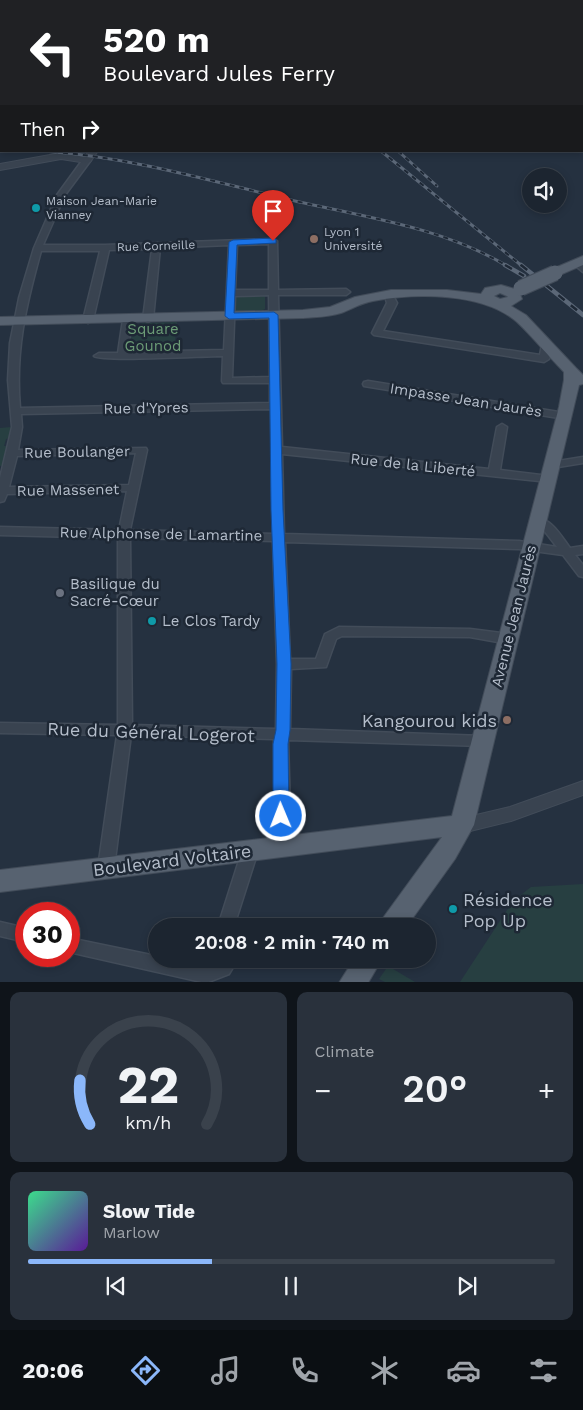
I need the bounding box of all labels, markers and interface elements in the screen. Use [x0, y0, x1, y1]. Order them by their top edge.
text: 520 m [103, 19, 210, 61]
icon: left [20, 20, 85, 85]
text: Boulevard Jules Ferry [103, 61, 335, 86]
icon: right [76, 115, 104, 143]
text: Then [20, 118, 66, 141]
map controls [522, 168, 567, 213]
button: sound [522, 168, 567, 213]
pin [252, 190, 294, 241]
place label: Maison Jean-Marie Vianney [46, 194, 157, 222]
icon: arrive [259, 197, 287, 225]
marker: Maison Jean-Marie Vianney [30, 202, 42, 214]
place label: Lyon 1 Université [324, 225, 382, 253]
marker: Lyon 1 Université [308, 233, 320, 245]
street label: Rue Corneille [117, 238, 195, 254]
park label: Square Gounod [125, 320, 181, 355]
street label: Impasse Jean Jaurès [389, 379, 543, 421]
street label: Rue d'Ypres [103, 398, 189, 418]
street label: Rue Boulanger [24, 442, 130, 462]
street label: Rue de la Liberté [350, 449, 476, 481]
street label: Rue Massenet [17, 480, 120, 500]
street label: Rue Alphonse de Lamartine [60, 523, 262, 545]
street label: Avenue Jean Jaurès [488, 543, 540, 689]
place label: Basilique du Sacré-Cœur [70, 575, 160, 610]
marker: Basilique du Sacré-Cœur [54, 587, 66, 599]
place label: Le Clos Tardy [162, 612, 260, 630]
marker: Le Clos Tardy [146, 615, 158, 627]
place label: Kangourou kids [362, 710, 497, 731]
marker: Kangourou kids [501, 714, 513, 726]
street label: Rue du Général Logerot [47, 718, 256, 746]
position arrow [254, 789, 306, 841]
street label: Boulevard Voltaire [92, 840, 252, 880]
place label: Résidence Pop Up [463, 889, 553, 931]
speed limit sign: 30 [15, 902, 80, 967]
marker: Résidence Pop Up [447, 903, 459, 915]
text: 20:08 · 2 min · 740 m [194, 931, 390, 954]
text: Climate [315, 1042, 375, 1061]
text: 22 [117, 1055, 179, 1116]
text: 20° [402, 1067, 467, 1111]
text: − [315, 1074, 331, 1107]
text: + [538, 1074, 555, 1107]
text: km/h [125, 1112, 171, 1133]
text: Slow Tide [103, 1200, 195, 1223]
text: Marlow [103, 1223, 160, 1242]
icon: previous [102, 1272, 130, 1300]
icon: pause [277, 1272, 305, 1300]
icon: next [453, 1272, 481, 1300]
icon: directions [128, 1353, 163, 1388]
icon: music [208, 1353, 243, 1388]
icon: phone [287, 1353, 322, 1388]
icon: climate [367, 1353, 402, 1388]
icon: car [446, 1353, 481, 1388]
icon: filters [526, 1353, 561, 1388]
text: 20:06 [22, 1358, 84, 1383]

